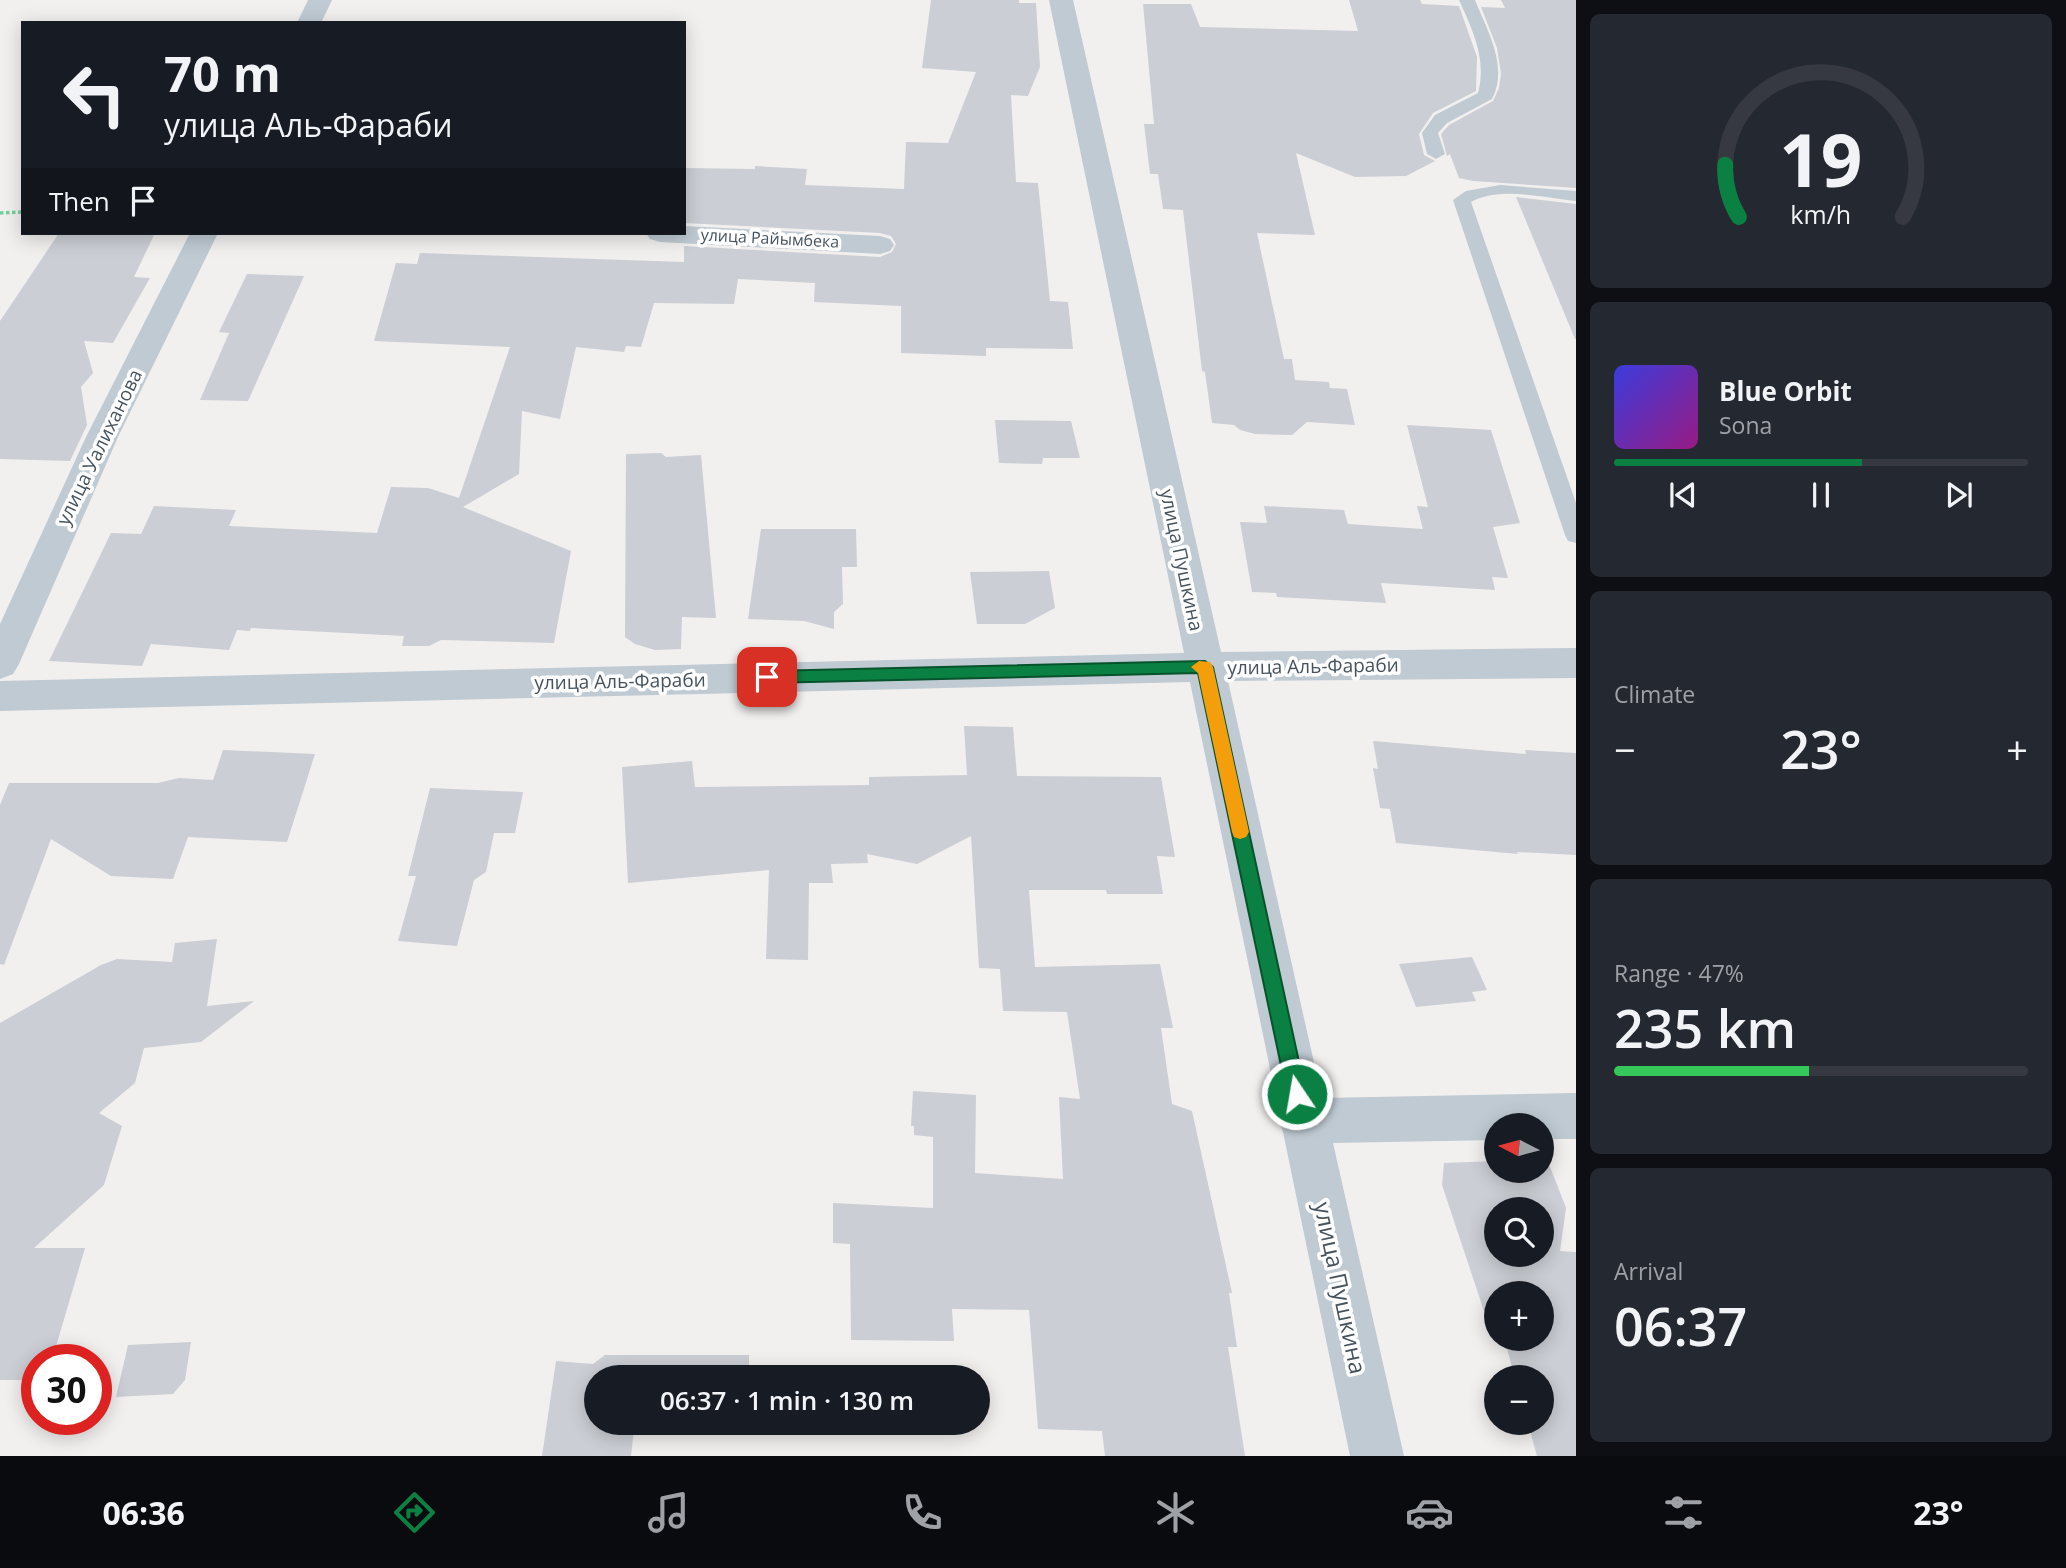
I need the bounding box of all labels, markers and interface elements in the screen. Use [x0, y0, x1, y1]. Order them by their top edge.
text: 70 m [164, 40, 281, 106]
icon: left [49, 49, 140, 140]
text: улица Аль-Фараби [164, 103, 453, 146]
text: 19 [1779, 110, 1863, 209]
icon: arrive [124, 182, 162, 220]
text: Then [49, 183, 110, 219]
text: km/h [1791, 197, 1851, 231]
street label: улица Райымбека [700, 223, 840, 253]
street label: улица Уалиханова [50, 365, 148, 529]
text: Blue Orbit [1719, 373, 1852, 409]
text: Sona [1719, 409, 1772, 441]
icon: previous [1664, 476, 1702, 514]
icon: pause [1802, 476, 1840, 514]
icon: next [1940, 476, 1978, 514]
street label: улица Пушкина [1154, 487, 1210, 633]
pin [737, 647, 797, 707]
street label: улица Аль-Фараби [1227, 652, 1399, 680]
icon: arrive [748, 658, 786, 696]
street label: улица Аль-Фараби [534, 667, 706, 695]
text: Climate [1614, 678, 1695, 710]
text: 23° [1780, 713, 1862, 784]
text: − [1614, 723, 1636, 775]
text: + [2006, 723, 2028, 775]
text: Range · 47% [1614, 957, 1744, 989]
text: 235 km [1614, 992, 1796, 1063]
position arrow [1260, 1057, 1334, 1131]
north arrow [1484, 1113, 1554, 1183]
map controls [1484, 1113, 1554, 1435]
button: search [1484, 1197, 1554, 1267]
street label: улица Пушкина [1307, 1199, 1375, 1377]
text: Arrival [1614, 1255, 1683, 1287]
button: + [1484, 1281, 1554, 1351]
text: 06:37 [1614, 1290, 1747, 1361]
speed limit sign: 30 [21, 1344, 112, 1435]
button: − [1484, 1365, 1554, 1435]
text: 06:37 · 1 min · 130 m [660, 1382, 914, 1418]
icon: directions [390, 1488, 439, 1537]
icon: music [644, 1488, 693, 1537]
icon: phone [898, 1488, 947, 1537]
icon: climate [1151, 1488, 1200, 1537]
icon: car [1405, 1488, 1454, 1537]
icon: filters [1659, 1488, 1708, 1537]
text: 06:36 [102, 1491, 185, 1534]
text: 23° [1913, 1491, 1964, 1534]

